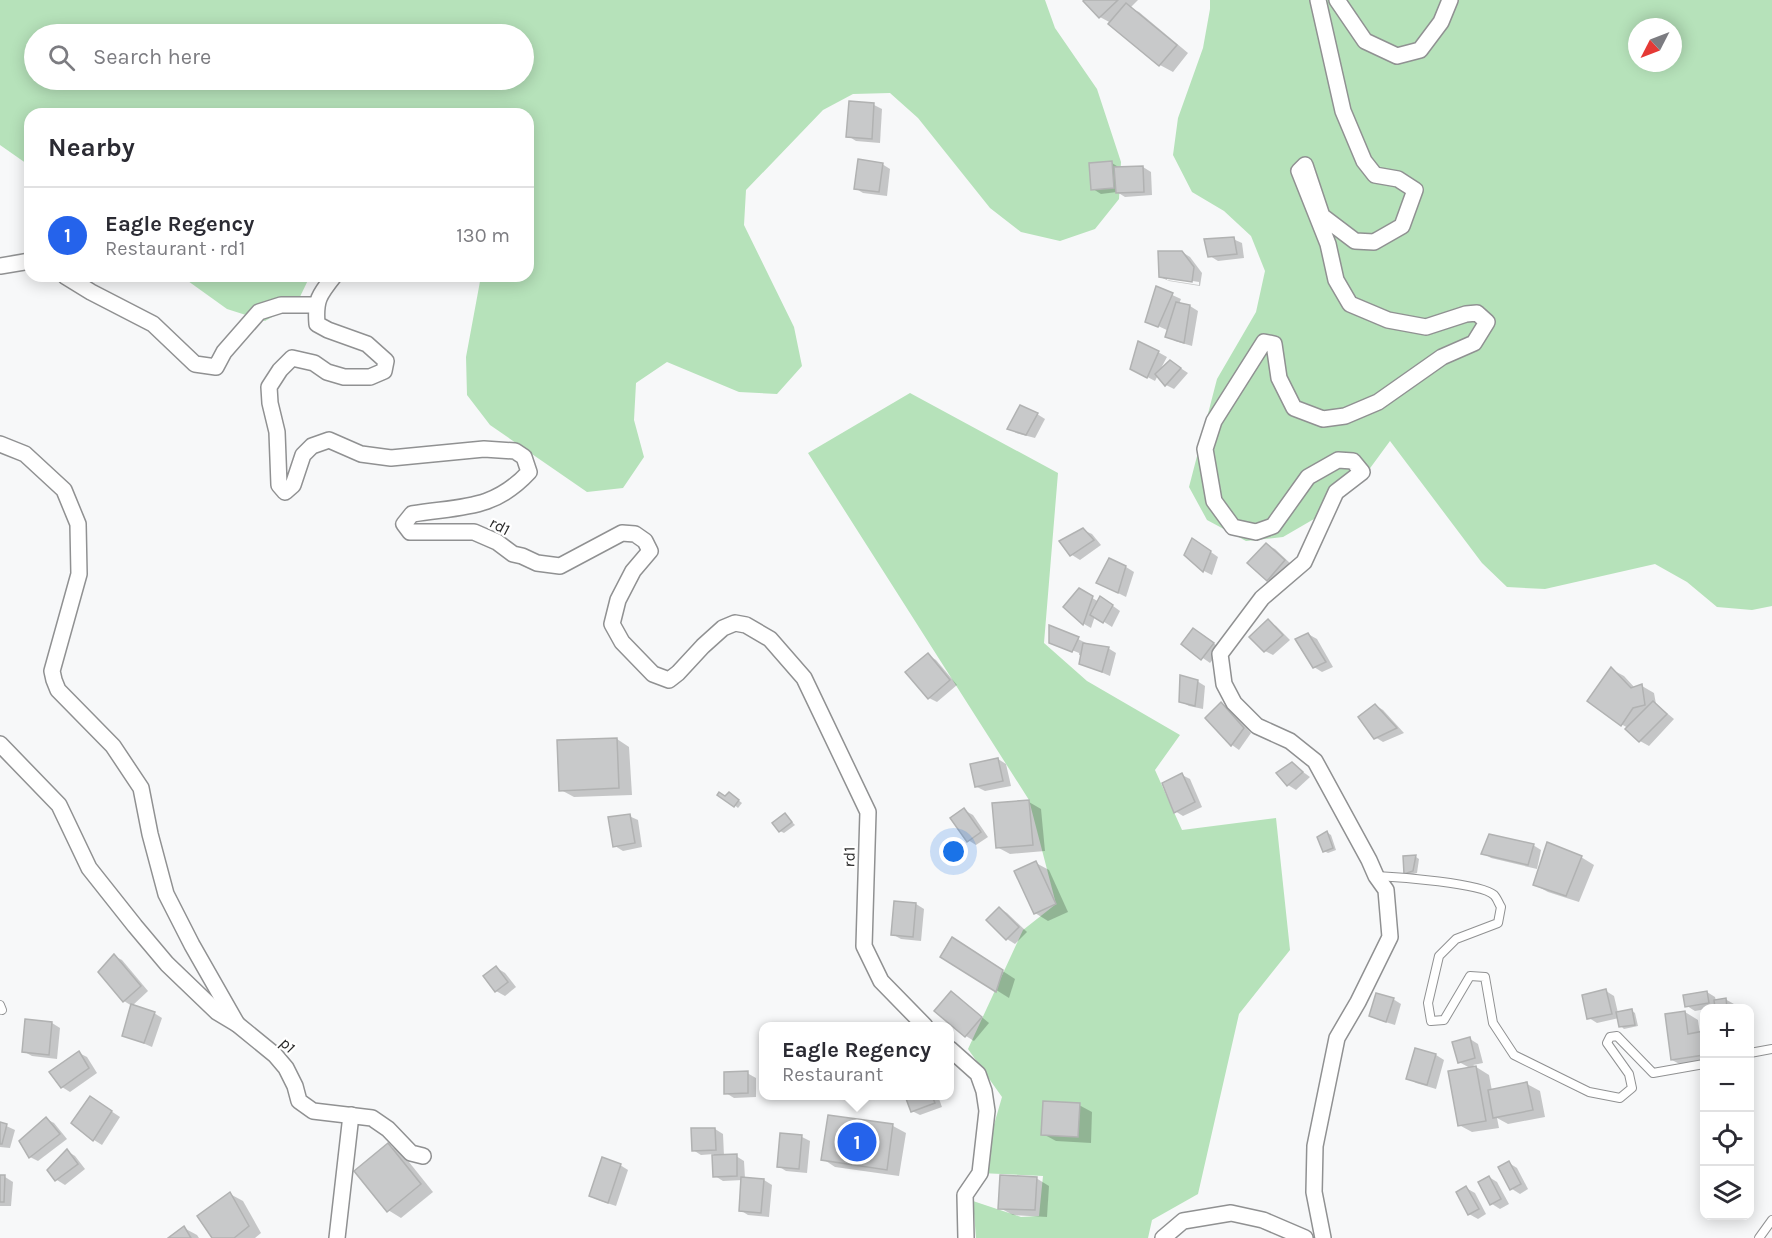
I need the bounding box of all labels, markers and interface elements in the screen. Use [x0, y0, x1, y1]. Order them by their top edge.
north arrow [1628, 18, 1682, 72]
search box [24, 24, 534, 90]
icon: search [45, 41, 78, 74]
text: Search here [93, 44, 211, 70]
text: Nearby [48, 132, 135, 163]
text: Eagle Regency [105, 211, 254, 237]
text: 1 [64, 224, 71, 247]
text: 130 m [456, 224, 510, 247]
text: Restaurant · rd1 [105, 237, 245, 260]
street label: rd1 [486, 513, 514, 539]
your location [939, 837, 968, 866]
street label: rd1 [839, 847, 859, 867]
map controls [1700, 1004, 1754, 1220]
button: + [1700, 1004, 1754, 1058]
popup [759, 1022, 954, 1100]
street label: p1 [276, 1033, 300, 1057]
text: Eagle Regency [782, 1037, 931, 1063]
button: − [1700, 1058, 1754, 1112]
text: Restaurant [782, 1063, 883, 1086]
button: locate [1700, 1112, 1754, 1166]
pin: 1 [838, 1120, 876, 1164]
button: layers [1700, 1166, 1754, 1220]

